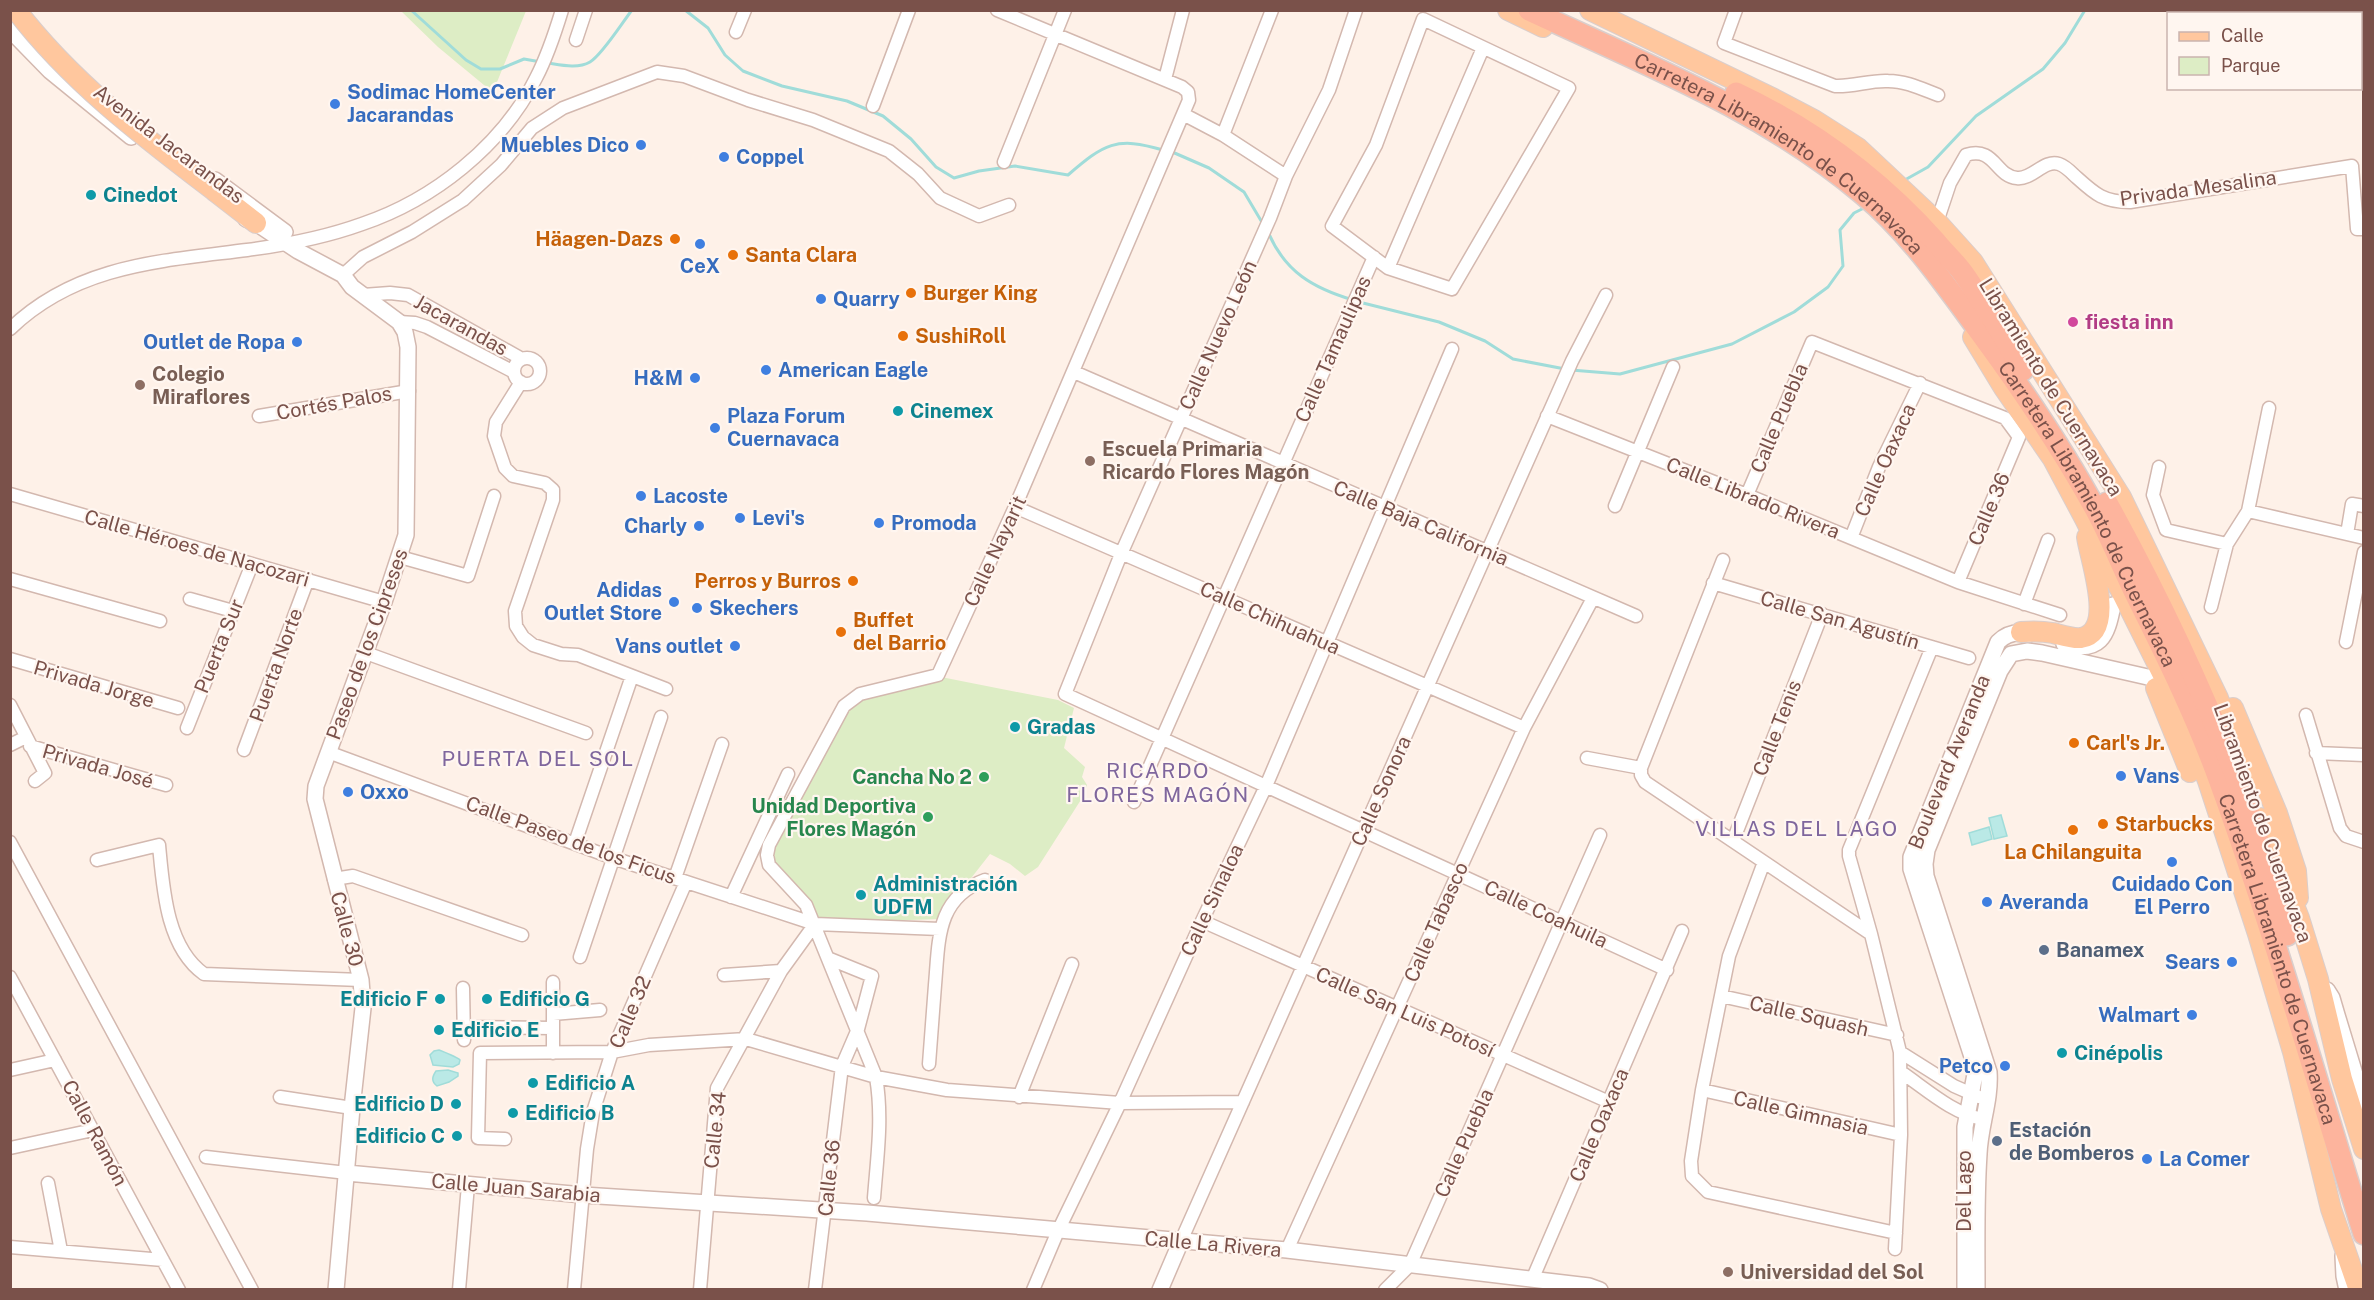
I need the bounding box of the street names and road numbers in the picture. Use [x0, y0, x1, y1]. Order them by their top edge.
street label: Carretera Libramiento de Cuernavaca [1630, 48, 1928, 259]
street label: Avenida Jacarandas [89, 80, 249, 208]
street label: Privada Mesalina [2118, 165, 2278, 211]
street label: Calle Nuevo León [1174, 257, 1262, 413]
street label: Calle Tamaulipas [1290, 272, 1376, 426]
street label: Libramiento de Cuernavaca [1974, 274, 2128, 500]
street label: Jacarandas [410, 289, 512, 361]
street label: Carretera Libramiento de Cuernavaca [1993, 357, 2181, 671]
street label: Calle Puebla [1745, 360, 1813, 476]
street label: Cortés Palos [274, 381, 394, 425]
street label: Calle Oaxaca [1849, 400, 1921, 520]
street label: Calle Librado Rivera [1663, 452, 1843, 544]
street label: Calle 36 [1963, 469, 2015, 549]
street label: Calle Baja California [1330, 475, 1512, 571]
street label: Calle Nayarit [959, 492, 1031, 610]
street label: Calle Héroes de Nacozari [82, 504, 312, 592]
street label: Paseo de los Cipreses [321, 545, 413, 743]
street label: Calle Chihuahua [1196, 576, 1344, 660]
street label: Calle San Agustín [1758, 586, 1922, 654]
street label: Puerta Sur [189, 595, 249, 697]
street label: Puerta Norte [244, 605, 308, 725]
street label: Privada Jorge [31, 655, 157, 713]
street label: Boulevard Averanda [1903, 671, 1995, 853]
street label: Calle Tenis [1748, 677, 1806, 779]
street label: Libramiento de Cuernavaca [2209, 700, 2317, 946]
street label: Calle Sonora [1346, 732, 1416, 850]
street label: Privada José [40, 739, 156, 793]
street label: Carretera Libramiento de Cuernavaca [2213, 790, 2342, 1127]
street label: Calle Paseo de los Ficus [463, 791, 679, 889]
street label: Calle Sinaloa [1176, 840, 1248, 960]
street label: Calle Tabasco [1399, 858, 1473, 986]
street label: Calle Coahuila [1480, 875, 1612, 953]
street label: Calle 30 [325, 889, 369, 969]
street label: Calle San Luis Potosí [1312, 962, 1499, 1063]
street label: Calle 32 [604, 972, 656, 1052]
street label: Calle Squash [1747, 991, 1871, 1041]
street label: Calle Oaxaca [1564, 1065, 1634, 1185]
street label: Calle Ramón [57, 1076, 133, 1190]
street label: Calle Puebla [1429, 1085, 1499, 1201]
street label: Calle Gimnasia [1731, 1086, 1871, 1140]
street label: Calle 34 [699, 1090, 731, 1170]
street label: Calle 36 [813, 1138, 845, 1218]
street label: Del Lago [1952, 1150, 1976, 1232]
street label: Calle Juan Sarabia [430, 1169, 602, 1207]
street label: Calle La Rivera [1144, 1226, 1282, 1262]

